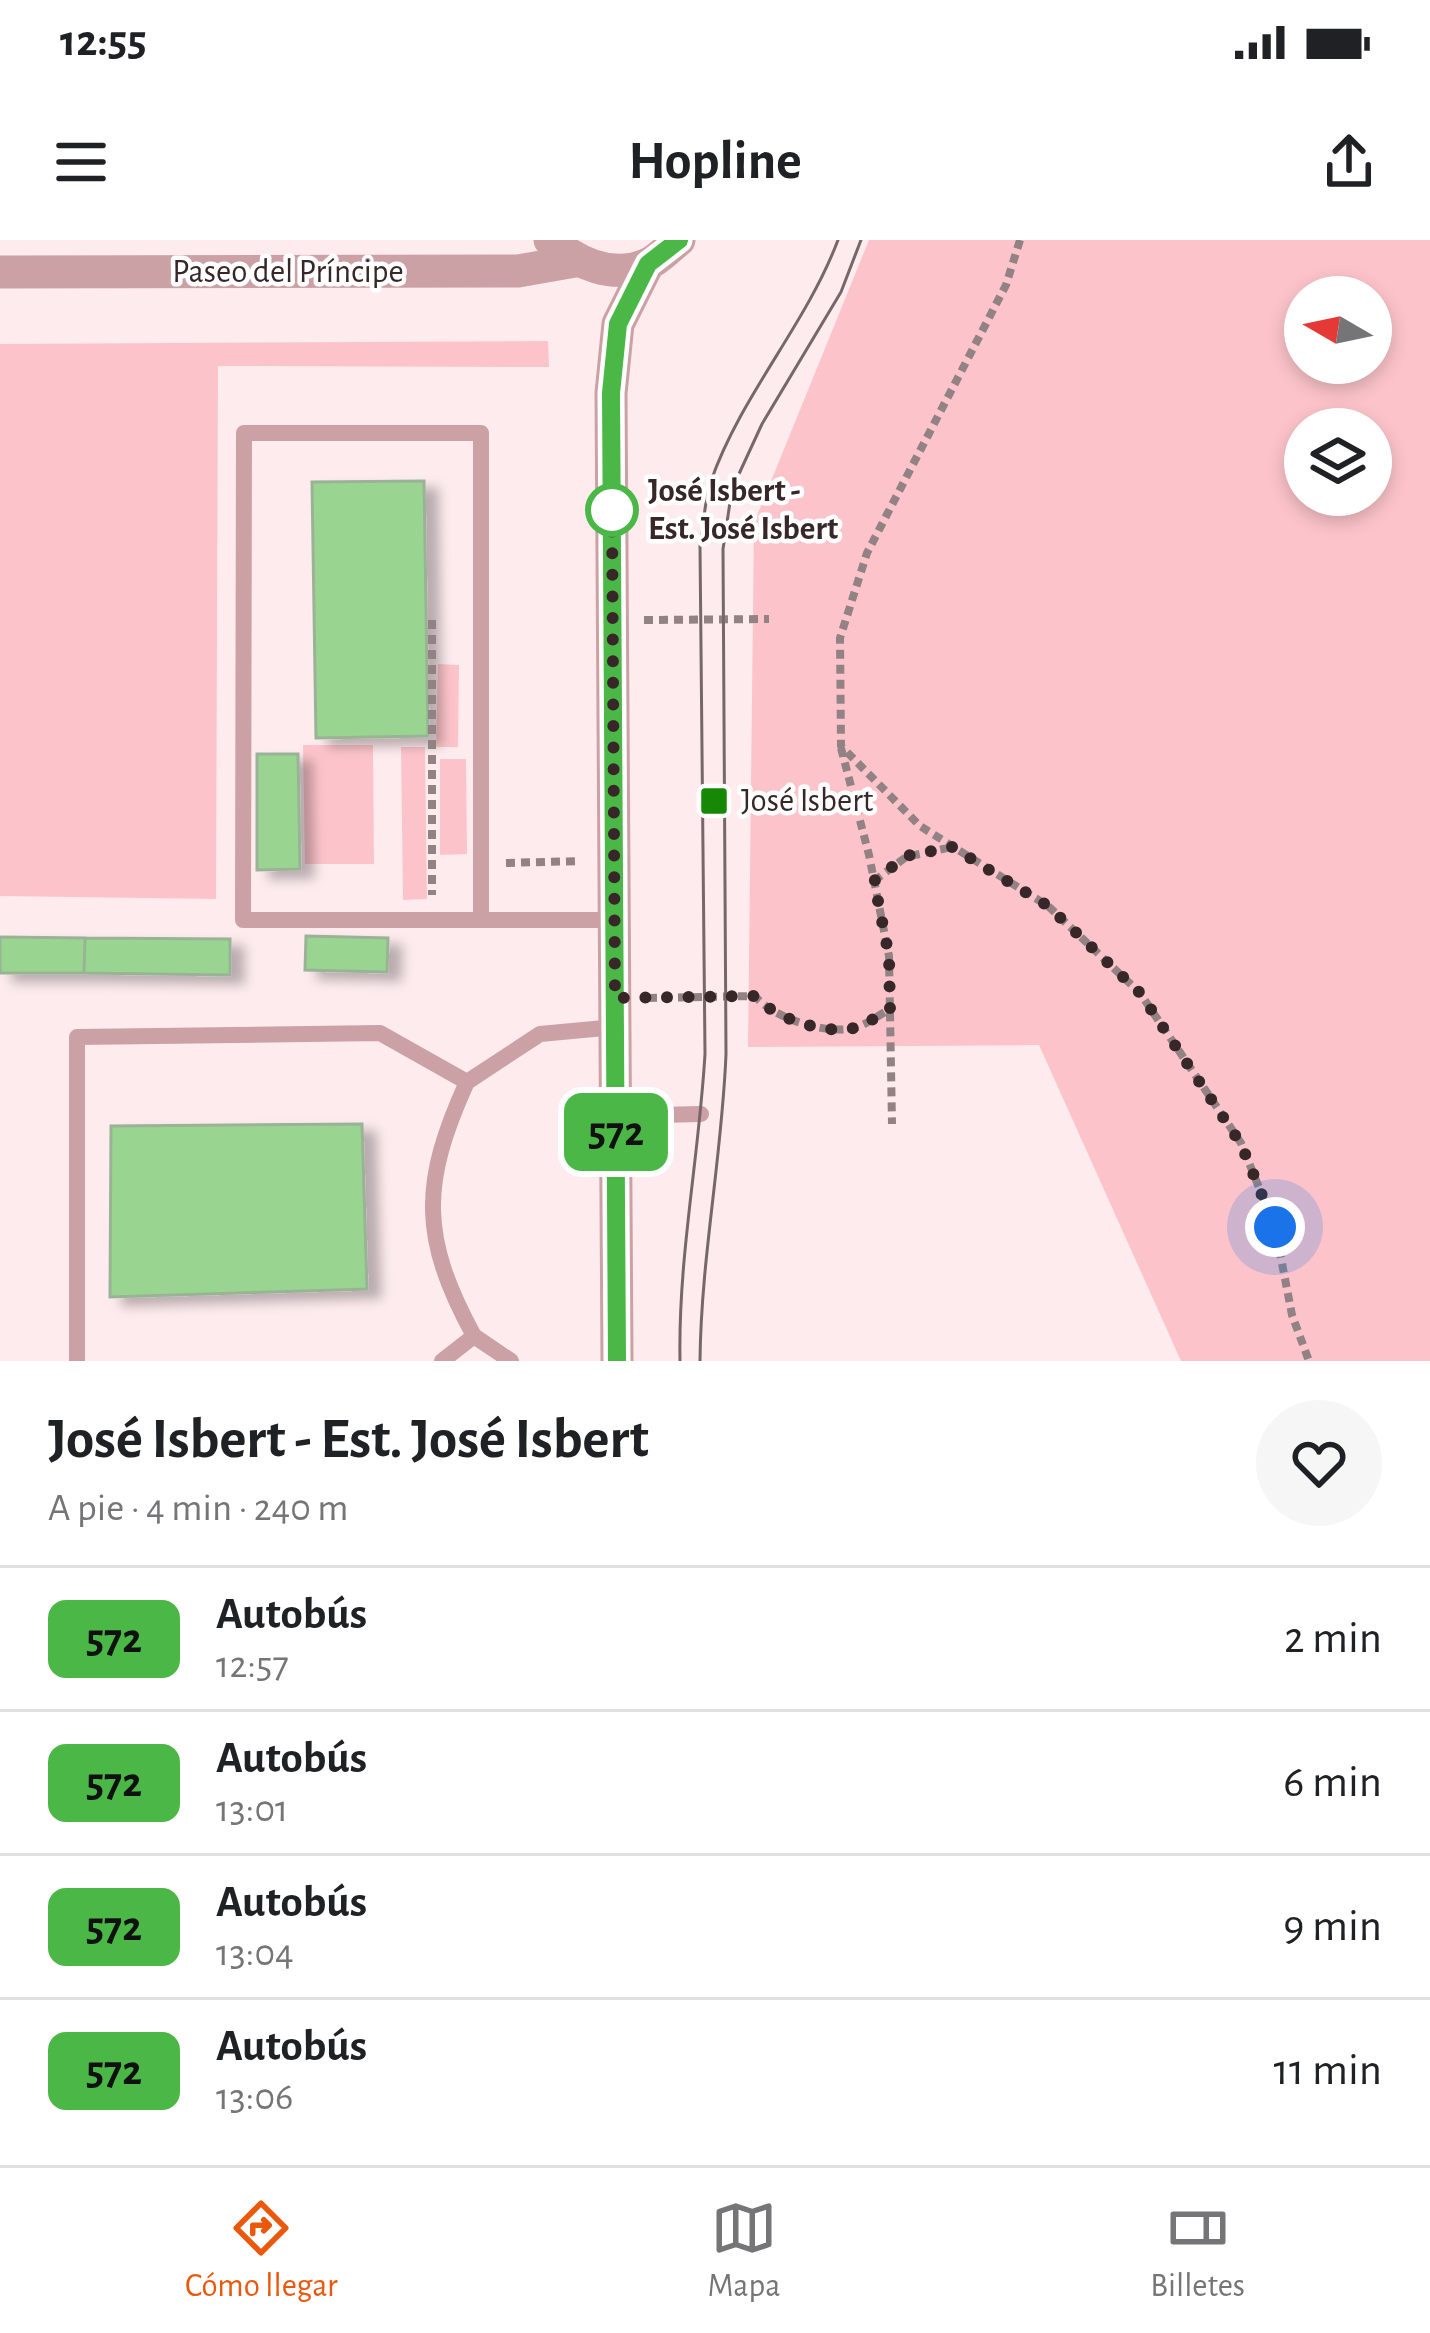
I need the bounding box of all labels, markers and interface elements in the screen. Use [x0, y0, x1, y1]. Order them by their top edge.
text: 12:55 [60, 19, 147, 64]
icon: menu [48, 129, 114, 195]
icon: share [1316, 129, 1382, 195]
text: Hopline [628, 135, 802, 189]
street label: Paseo del Príncipe [172, 256, 404, 289]
north arrow [1284, 276, 1392, 384]
map controls [1284, 276, 1392, 516]
button: layers [1284, 408, 1392, 516]
place label: José Isbert - Est. José Isbert [648, 475, 838, 546]
marker: José Isbert - Est. José Isbert [587, 485, 637, 535]
marker: José Isbert [698, 785, 730, 817]
place label: José Isbert [741, 785, 874, 818]
line badge: 572 [547, 1093, 685, 1171]
text: 572 [588, 1111, 644, 1153]
your location [1245, 1197, 1305, 1257]
button: heart [1256, 1400, 1382, 1526]
text: José Isbert - Est. José Isbert [48, 1411, 649, 1468]
text: A pie · 4 min · 240 m [48, 1489, 349, 1528]
text: Autobús [216, 1592, 367, 1637]
text: 2 min [1284, 1616, 1382, 1661]
text: 572 [86, 1618, 142, 1660]
text: 12:57 [216, 1646, 289, 1685]
text: Autobús [216, 1736, 367, 1781]
text: 6 min [1283, 1760, 1382, 1805]
text: 572 [86, 1762, 142, 1804]
text: 13:01 [216, 1790, 288, 1829]
text: Autobús [216, 1880, 367, 1925]
text: 9 min [1283, 1904, 1382, 1949]
text: 572 [86, 1906, 142, 1948]
text: 13:04 [216, 1934, 294, 1973]
text: Autobús [216, 2024, 367, 2069]
text: 11 min [1274, 2048, 1382, 2093]
text: 572 [86, 2050, 142, 2092]
text: 13:06 [216, 2078, 293, 2117]
tab: Cómo llegar [185, 2195, 338, 2307]
tab: Mapa [708, 2195, 781, 2307]
tab: Billetes [1150, 2195, 1245, 2307]

